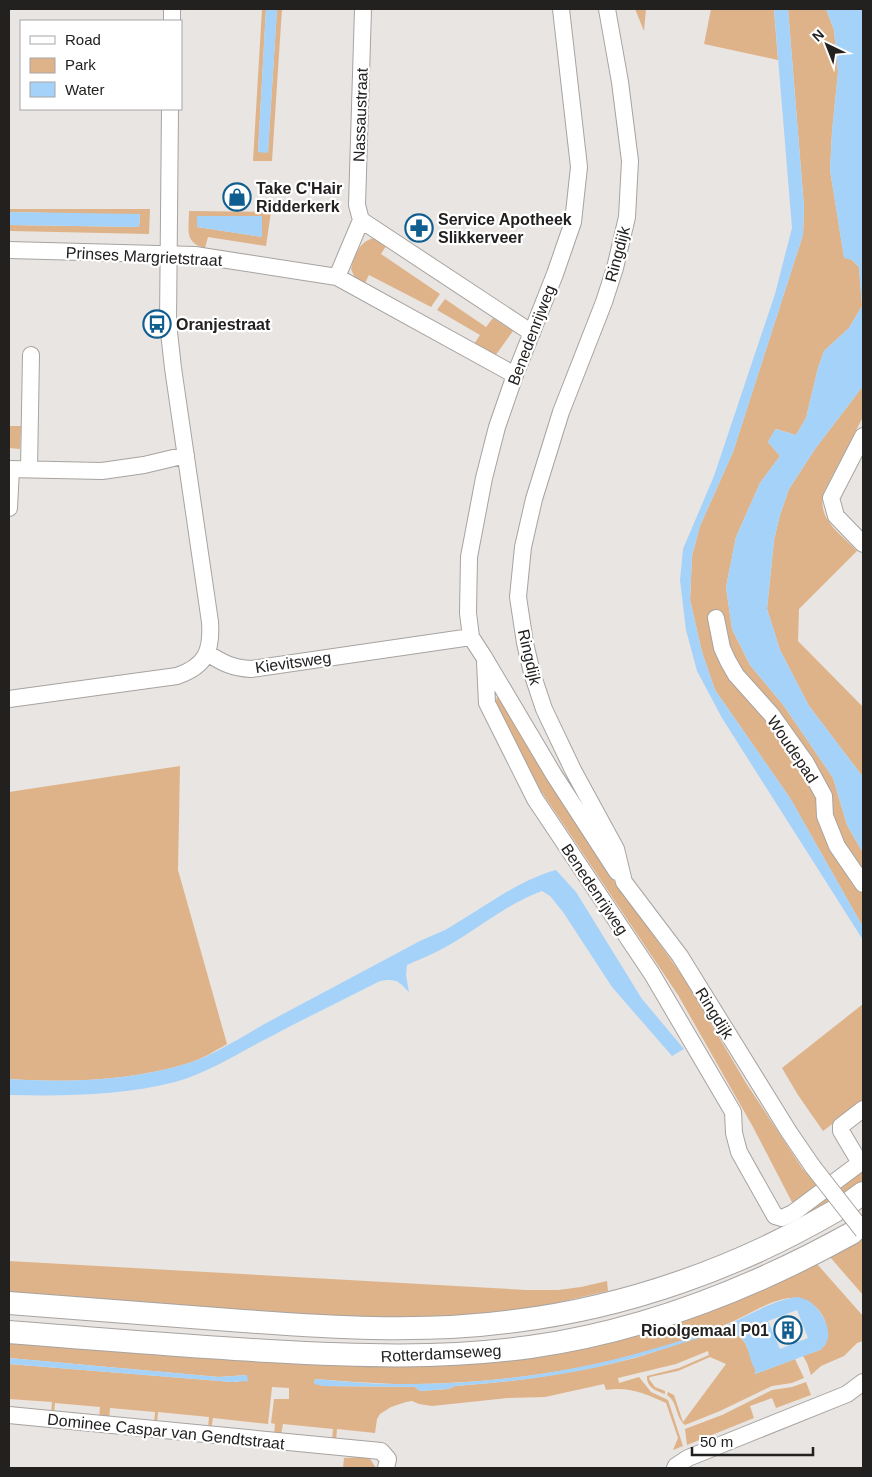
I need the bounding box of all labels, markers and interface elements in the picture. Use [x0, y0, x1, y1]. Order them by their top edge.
legend [20, 20, 182, 110]
north arrow [802, 20, 852, 70]
text: N [809, 26, 827, 45]
text: Road [65, 31, 101, 48]
text: Park [65, 56, 96, 73]
street label: Nassaustraat [350, 67, 371, 162]
text: Water [65, 81, 104, 98]
place label: Take C'Hair Ridderkerk [256, 180, 342, 215]
shop icon: Take C'Hair Ridderkerk [222, 182, 252, 212]
place label: Service Apotheek Slikkerveer [438, 211, 572, 246]
pharmacy icon: Service Apotheek Slikkerveer [404, 213, 434, 243]
street label: Ringdijk [602, 223, 633, 284]
street label: Prinses Margrietstraat [65, 244, 223, 269]
street label: Benedenrijweg [505, 283, 558, 388]
bus stop icon: Oranjestraat [142, 309, 172, 339]
place label: Oranjestraat [176, 316, 271, 333]
street label: Ringdijk [515, 627, 544, 688]
street label: Kievitsweg [254, 649, 332, 676]
street label: Woudepad [764, 713, 821, 786]
street label: Benedenrijweg [558, 841, 631, 938]
street label: Ringdijk [692, 985, 737, 1043]
building icon: Rioolgemaal P01 [773, 1315, 803, 1345]
place label: Rioolgemaal P01 [641, 1322, 769, 1339]
street label: Rotterdamseweg [380, 1342, 502, 1365]
street label: Dominee Caspar van Gendtstraat [47, 1411, 286, 1452]
scale bar [692, 1424, 813, 1456]
text: 50 m [700, 1433, 733, 1450]

